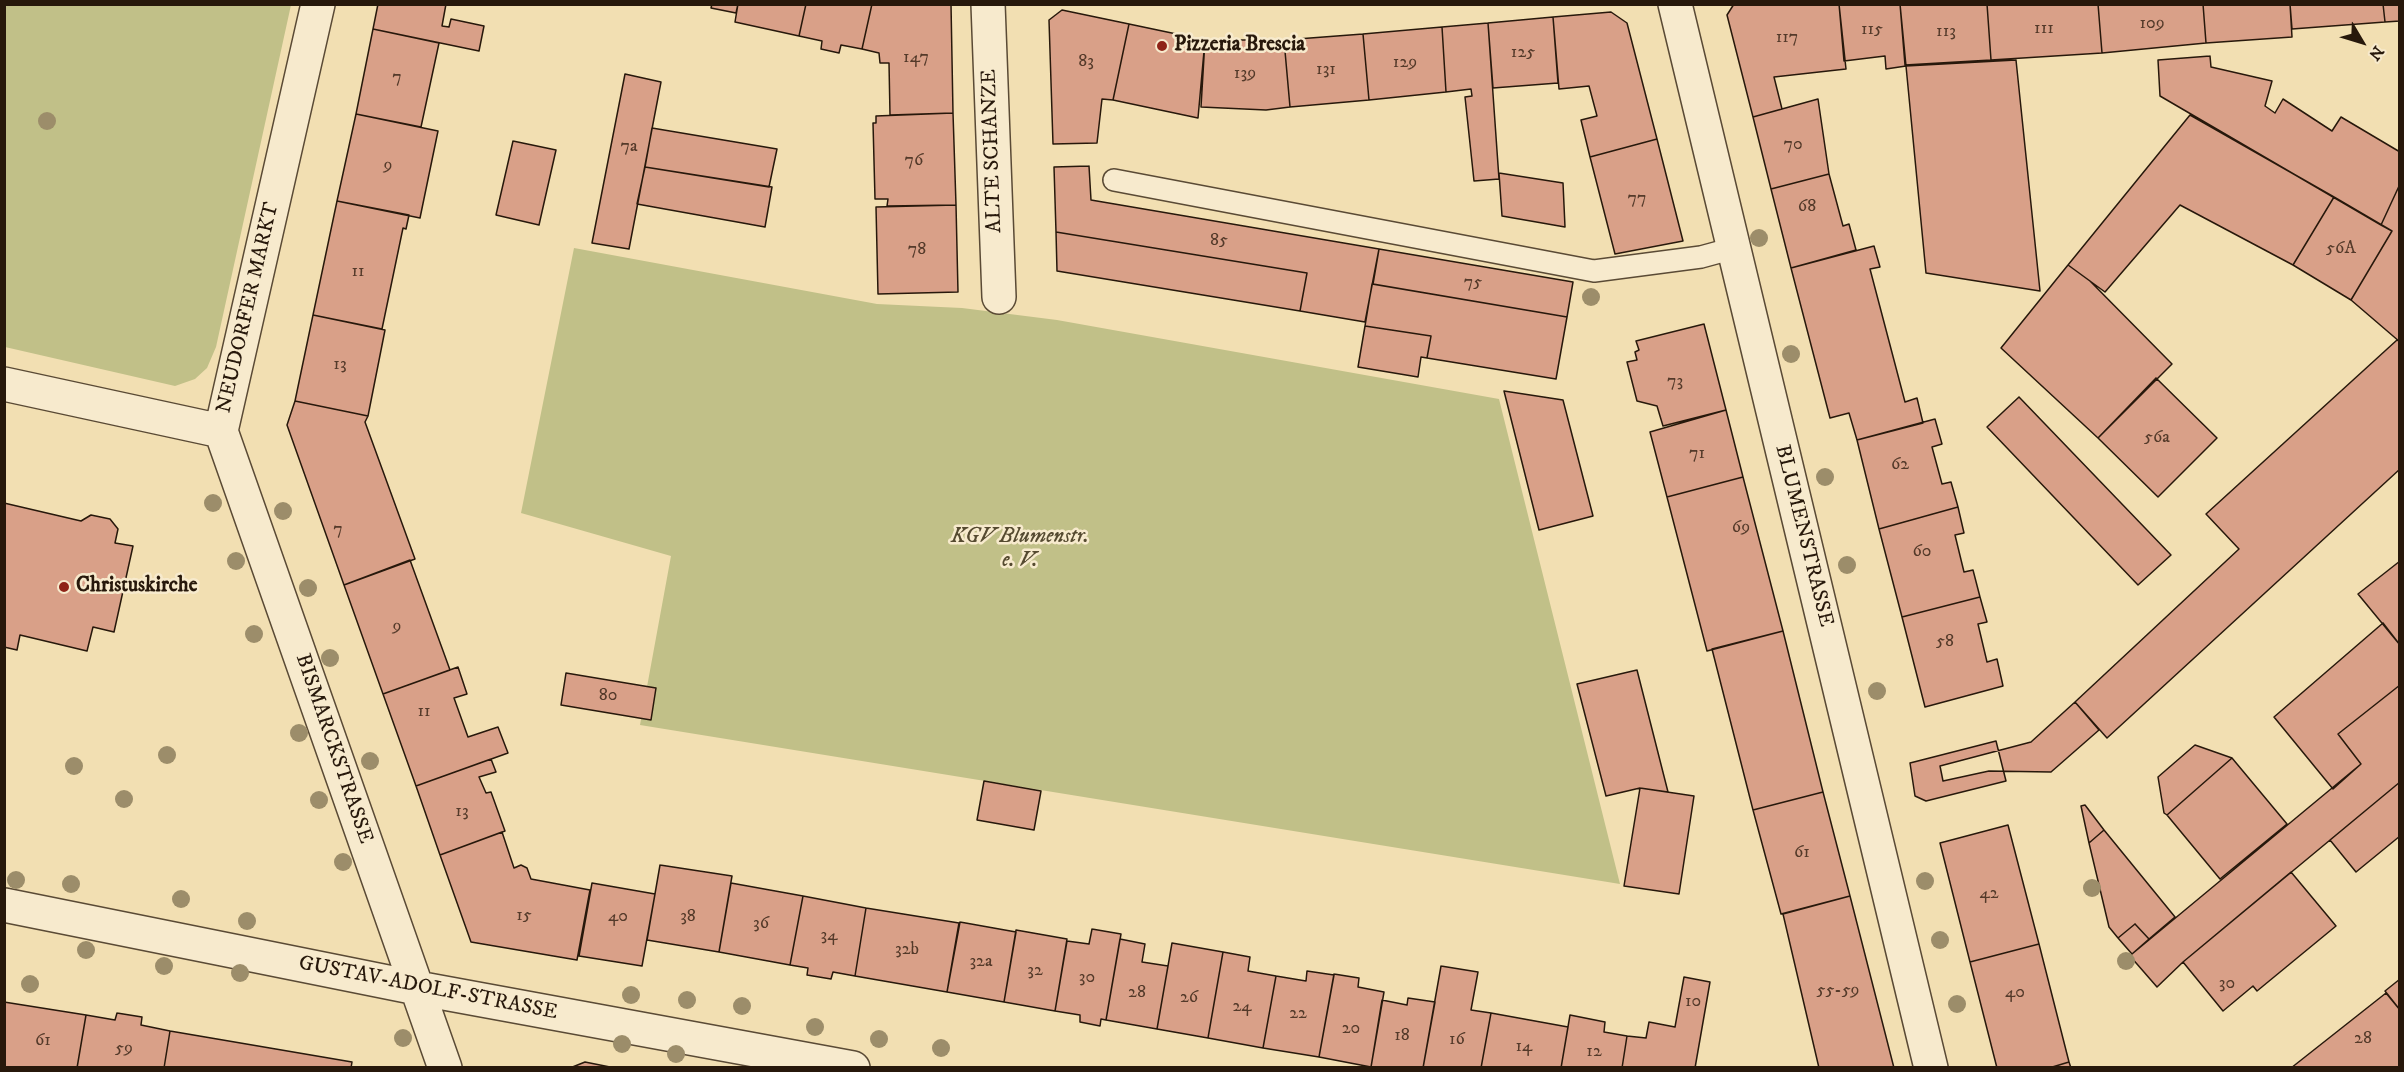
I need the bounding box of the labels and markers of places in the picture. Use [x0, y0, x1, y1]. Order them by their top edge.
place label: Pizzeria Brescia [1174, 33, 1305, 59]
marker: Pizzeria Brescia [1155, 39, 1169, 53]
place label: Christuskirche [76, 574, 197, 600]
marker: Christuskirche [57, 580, 71, 594]

